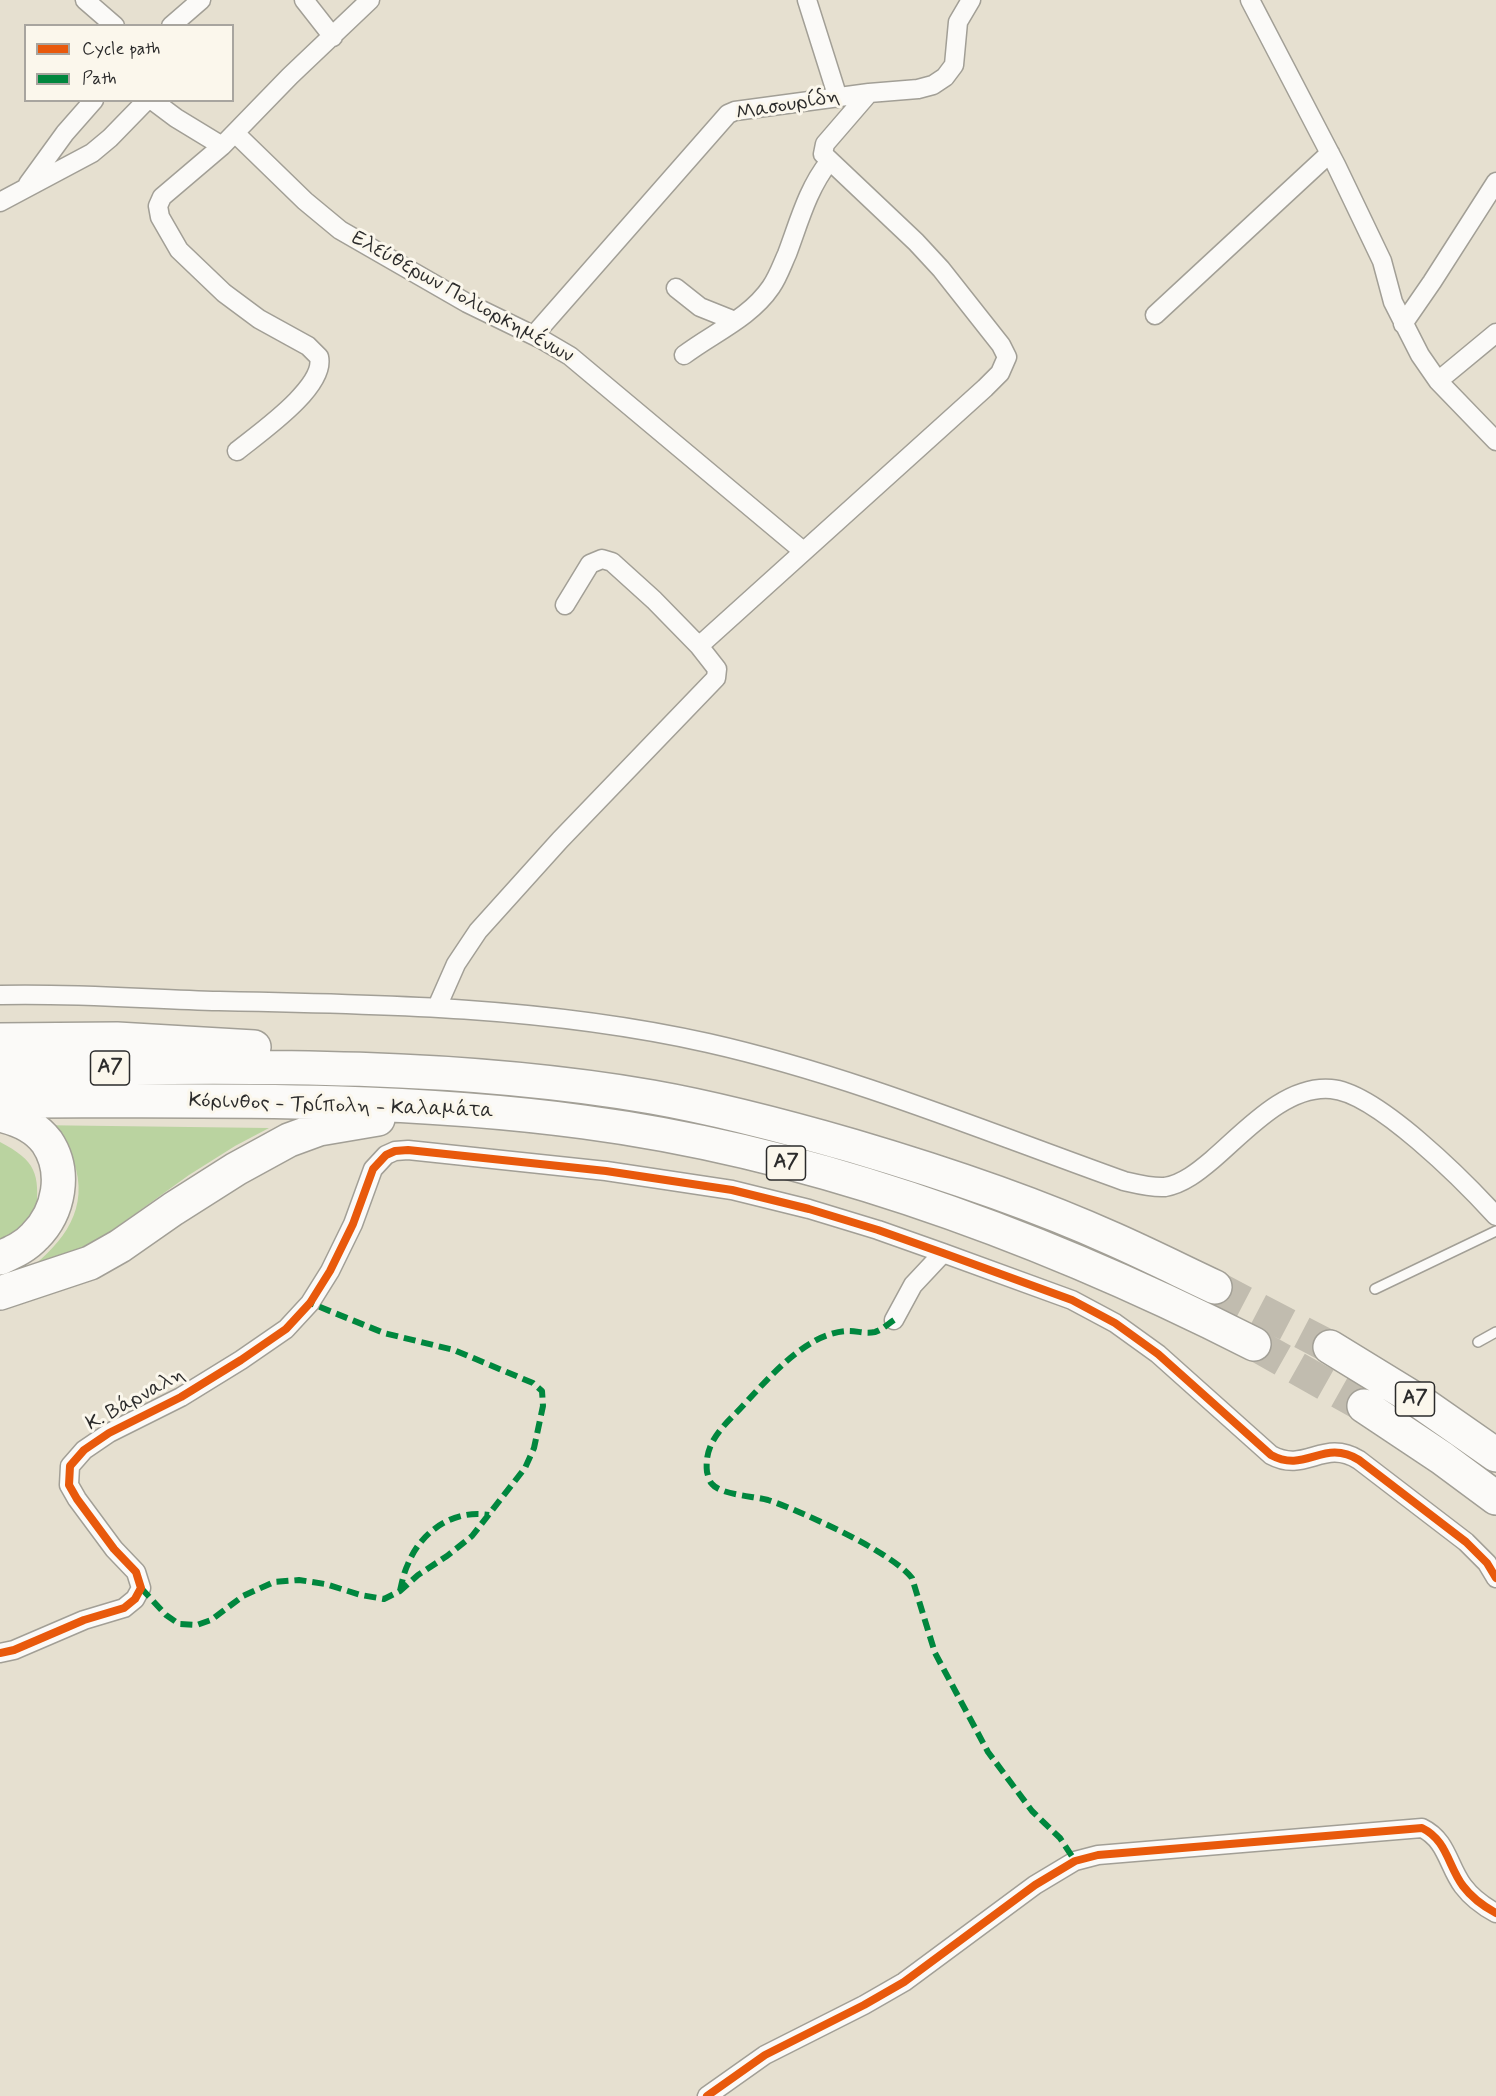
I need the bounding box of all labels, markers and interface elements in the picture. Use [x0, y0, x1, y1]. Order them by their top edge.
legend [24, 24, 234, 102]
text: Cycle path [82, 37, 160, 61]
text: Path [82, 67, 117, 91]
street label: Μασουρίδη [734, 84, 842, 128]
street label: Ελεύθερων Πολιορκημένων [346, 226, 578, 370]
road number: Α7 [90, 1051, 130, 1085]
street label: Κόρινθος - Τρίπολη - Καλαμάτα [188, 1089, 494, 1125]
road number: Α7 [766, 1146, 806, 1180]
street label: Κ. Βάρναλη [82, 1363, 190, 1437]
road number: Α7 [1396, 1382, 1434, 1416]

